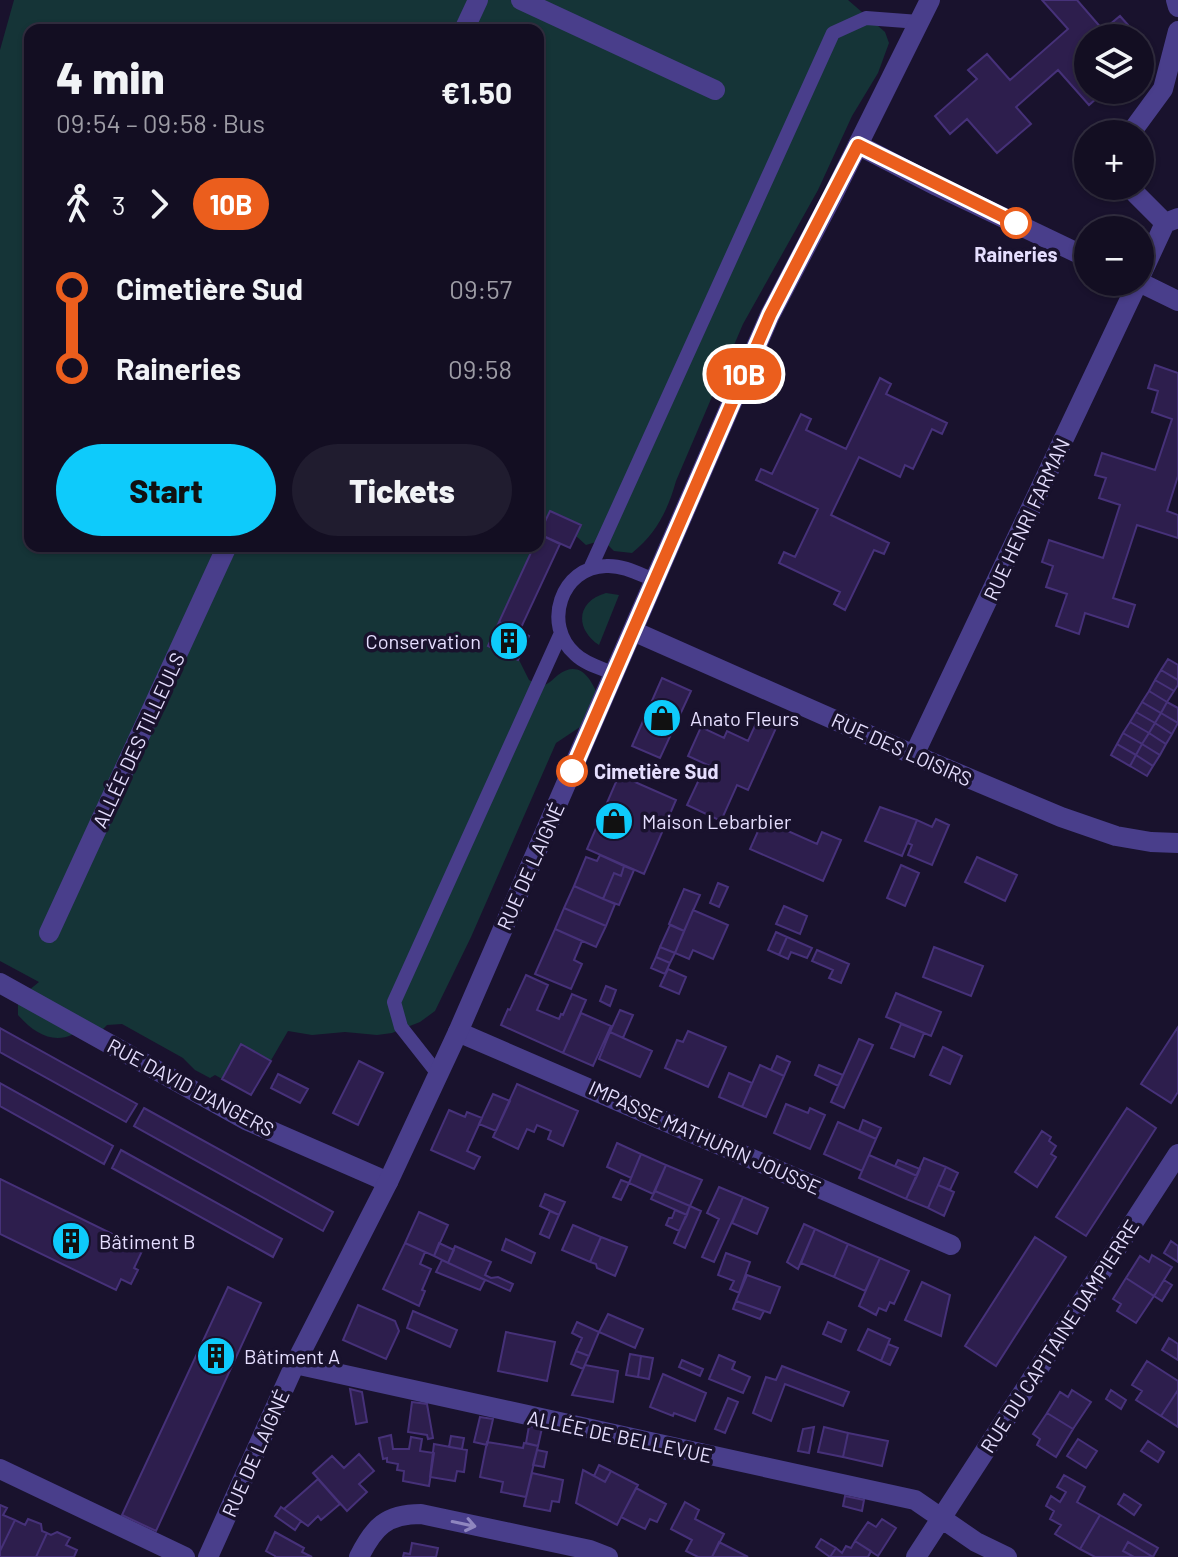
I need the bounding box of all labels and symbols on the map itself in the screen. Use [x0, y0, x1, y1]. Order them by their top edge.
marker: Raineries [1001, 208, 1031, 238]
place label: Raineries [974, 242, 1058, 266]
line badge: 10B [698, 348, 790, 400]
street label: RUE HENRI FARMAN [978, 434, 1074, 604]
building icon: Conservation [488, 620, 530, 662]
place label: Conservation [366, 629, 481, 653]
street label: ALLÉE DES TILLEULS [87, 649, 189, 831]
shop icon: Anato Fleurs [641, 697, 683, 739]
place label: Anato Fleurs [690, 706, 799, 730]
street label: RUE DES LOISIRS [828, 707, 976, 791]
marker: Cimetière Sud [557, 756, 587, 786]
place label: Cimetière Sud [594, 759, 719, 783]
street label: RUE DE LAIGNÉ [491, 799, 569, 933]
shop icon: Maison Lebarbier [593, 800, 635, 842]
place label: Maison Lebarbier [642, 809, 791, 833]
street label: RUE DAVID D'ANGERS [103, 1033, 279, 1141]
street label: IMPASSE MATHURIN JOUSSE [585, 1075, 825, 1199]
street label: RUE DU CAPITAINE DAMPIERRE [975, 1215, 1143, 1457]
building icon: Bâtiment B [50, 1220, 92, 1262]
place label: Bâtiment B [99, 1229, 196, 1253]
building icon: Bâtiment A [195, 1335, 237, 1377]
place label: Bâtiment A [244, 1344, 340, 1368]
street label: RUE DE LAIGNÉ [216, 1386, 294, 1520]
street label: ALLÉE DE BELLEVUE [526, 1405, 714, 1467]
one-way arrow [451, 1517, 476, 1532]

